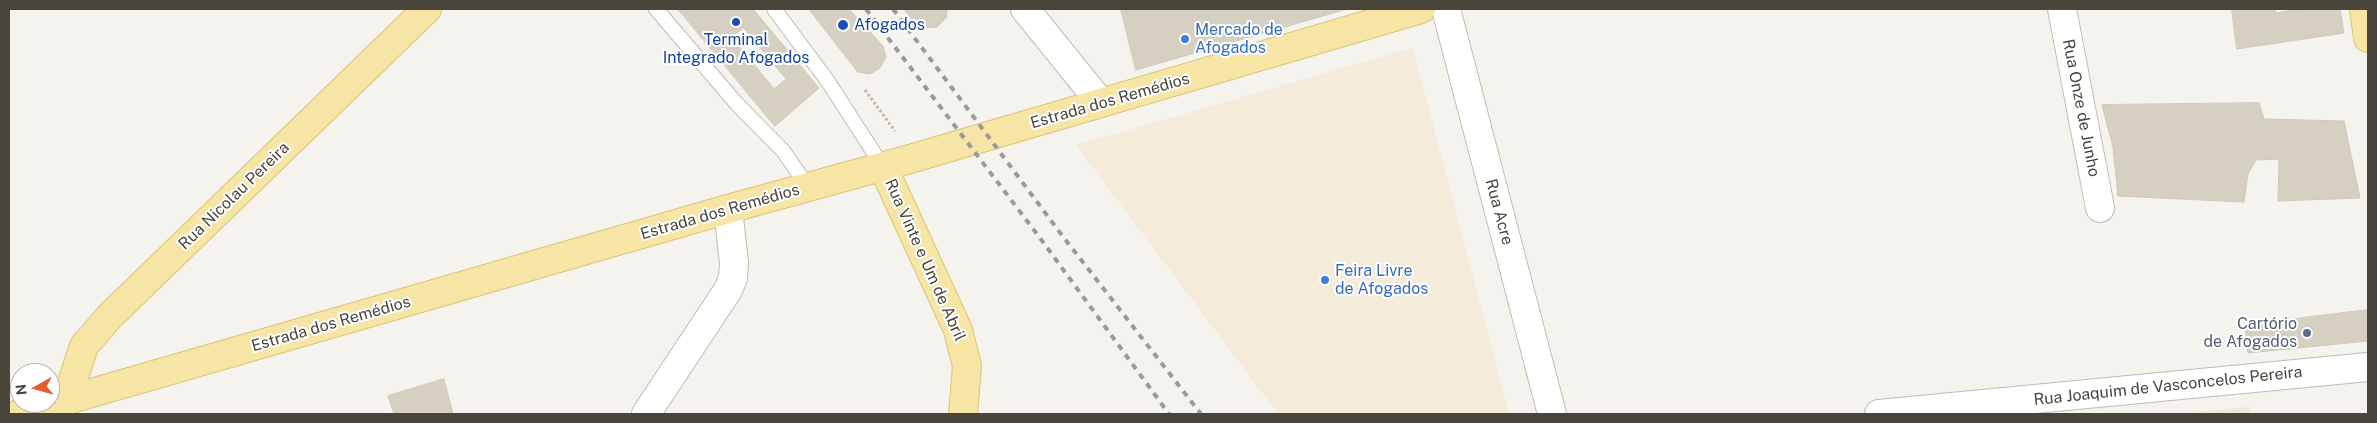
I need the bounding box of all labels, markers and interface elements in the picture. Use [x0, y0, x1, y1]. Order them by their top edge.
place label: Afogados [854, 15, 925, 35]
marker: Terminal Integrado Afogados [730, 16, 742, 28]
marker: Afogados [836, 18, 850, 32]
place label: Mercado de Afogados [1195, 20, 1283, 58]
place label: Terminal Integrado Afogados [663, 30, 809, 68]
marker: Mercado de Afogados [1179, 33, 1191, 45]
street label: Rua Onze de Junho [2058, 38, 2104, 178]
street label: Estrada dos Remédios [1028, 69, 1192, 133]
street label: Rua Nicolau Pereira [175, 138, 293, 254]
street label: Rua Vinte e Um de Abril [880, 176, 970, 344]
street label: Rua Acre [1481, 177, 1517, 247]
street label: Estrada dos Remédios [638, 180, 802, 244]
place label: Feira Livre de Afogados [1335, 261, 1428, 299]
marker: Feira Livre de Afogados [1319, 274, 1331, 286]
street label: Estrada dos Remédios [249, 292, 413, 356]
place label: Cartório de Afogados [2204, 314, 2297, 352]
marker: Cartório de Afogados [2301, 327, 2313, 339]
street label: Rua Joaquim de Vasconcelos Pereira [2033, 362, 2303, 410]
north arrow [10, 363, 60, 413]
text: N [12, 383, 30, 396]

